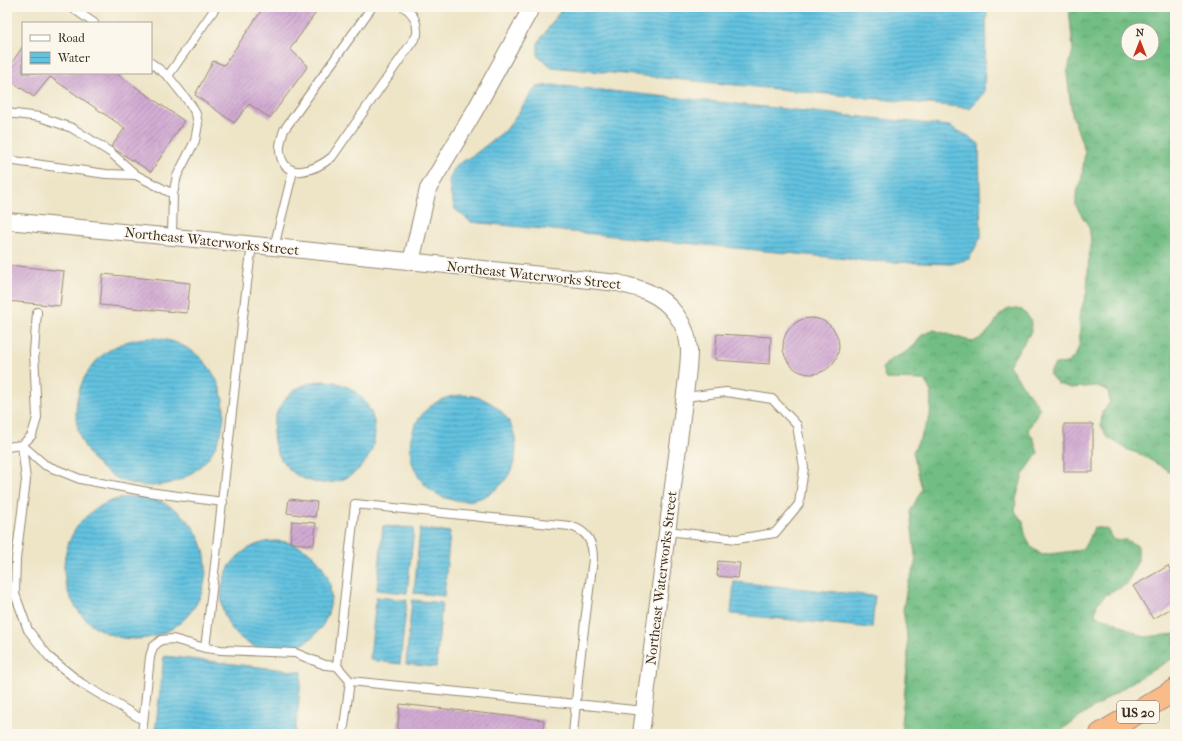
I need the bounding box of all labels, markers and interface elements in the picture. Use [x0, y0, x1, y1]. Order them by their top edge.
legend [22, 22, 152, 74]
north arrow [1120, 22, 1160, 62]
text: N [1136, 26, 1145, 39]
text: Road [58, 31, 85, 45]
text: Water [57, 51, 91, 65]
street label: Northeast Waterworks Street [124, 224, 300, 259]
street label: Northeast Waterworks Street [446, 258, 622, 293]
street label: Northeast Waterworks Street [642, 490, 681, 666]
road number: US 20 [1117, 701, 1159, 723]

